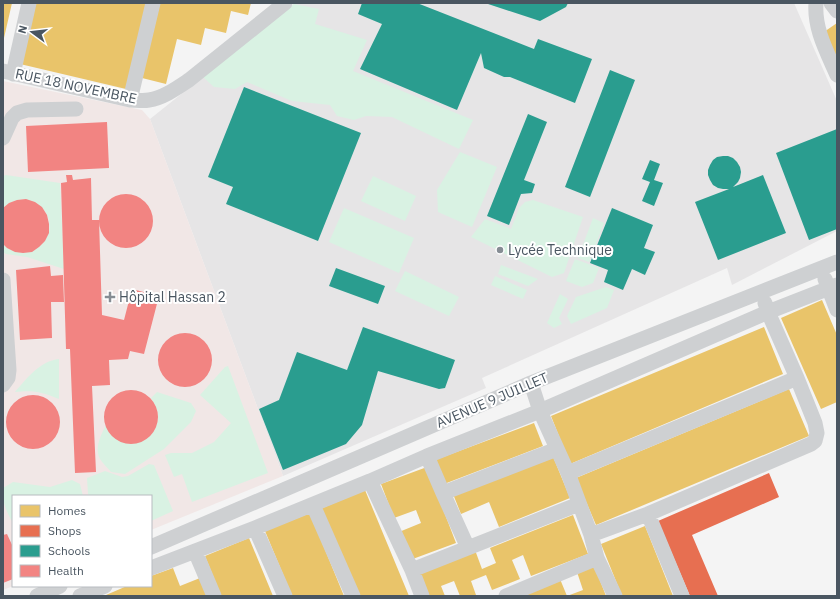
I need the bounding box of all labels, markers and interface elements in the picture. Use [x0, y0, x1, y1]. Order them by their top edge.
north arrow [12, 12, 52, 52]
text: N [15, 24, 30, 35]
street label: RUE 18 NOVEMBRE [14, 64, 138, 108]
place label: Lycée Technique [508, 241, 612, 259]
marker: Lycée Technique [495, 245, 505, 255]
place label: Hôpital Hassan 2 [119, 288, 226, 306]
marker: Hôpital Hassan 2 [104, 291, 116, 303]
street label: AVENUE 9 JUILLET [433, 368, 551, 432]
legend [12, 495, 152, 587]
text: Homes [48, 503, 86, 518]
text: Shops [48, 523, 81, 538]
text: Schools [48, 543, 91, 558]
text: Health [48, 563, 84, 578]

